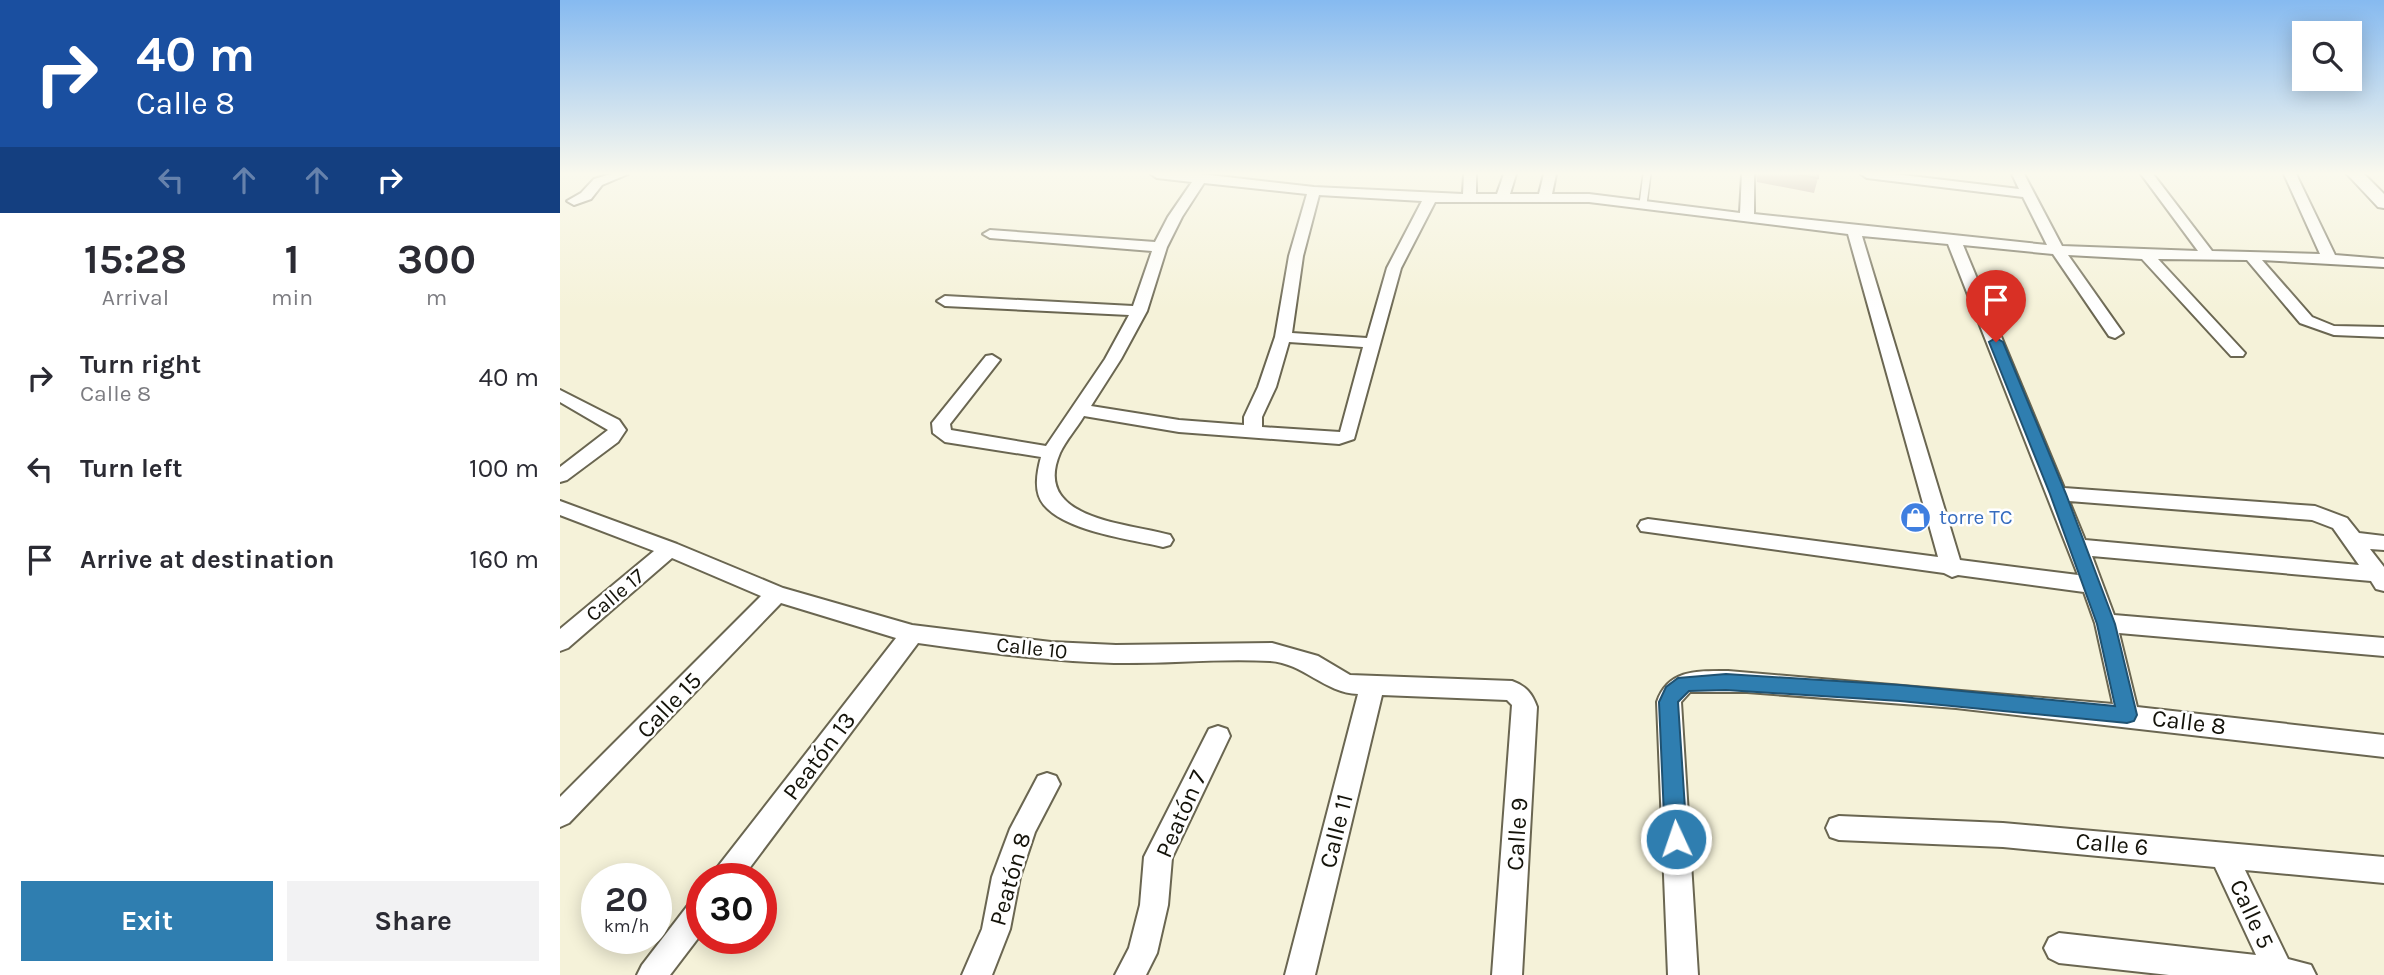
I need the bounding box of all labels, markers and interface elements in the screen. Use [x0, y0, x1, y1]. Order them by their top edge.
map controls [2292, 21, 2362, 91]
button: search [2292, 21, 2362, 91]
text: 40 m [136, 26, 255, 83]
icon: right [21, 28, 112, 119]
text: Calle 8 [136, 85, 235, 122]
icon: left [152, 161, 190, 199]
icon: ahead [225, 161, 263, 199]
icon: ahead [298, 161, 336, 199]
icon: right [371, 161, 409, 199]
text: 15:28 [84, 234, 187, 284]
text: 1 [285, 234, 300, 284]
text: 300 [397, 234, 476, 284]
pin [1966, 270, 2026, 342]
icon: arrive [1977, 281, 2015, 319]
text: Arrival [102, 284, 169, 311]
text: min [271, 284, 313, 311]
text: m [426, 284, 447, 311]
text: Turn right [80, 349, 201, 380]
icon: right [21, 359, 59, 397]
text: 40 m [479, 362, 539, 393]
text: Calle 8 [80, 380, 151, 407]
icon: left [21, 450, 59, 488]
text: Turn left [80, 453, 182, 484]
text: 100 m [469, 453, 539, 484]
shop icon: torre TC [1899, 500, 1933, 534]
place label: torre TC [1939, 505, 2013, 529]
icon: arrive [21, 541, 59, 579]
text: Arrive at destination [80, 544, 334, 575]
text: 160 m [470, 544, 539, 575]
street label: Calle 17 [581, 564, 649, 626]
street label: Calle 10 [995, 632, 1069, 664]
street label: Calle 15 [631, 666, 707, 744]
street label: Calle 8 [2150, 704, 2228, 740]
street label: Peatón 13 [777, 706, 861, 806]
street label: Peatón 7 [1149, 766, 1213, 862]
street label: Calle 11 [1313, 791, 1359, 871]
street label: Calle 9 [1500, 796, 1534, 872]
position arrow [1639, 802, 1713, 876]
street label: Calle 6 [2074, 827, 2150, 861]
street label: Peatón 8 [983, 829, 1037, 929]
speed limit sign: 30 [686, 863, 777, 954]
street label: Calle 5 [2224, 875, 2280, 953]
text: 20 [605, 879, 648, 920]
button: Exit [21, 881, 273, 961]
button: Share [287, 881, 539, 961]
text: km/h [604, 915, 649, 937]

